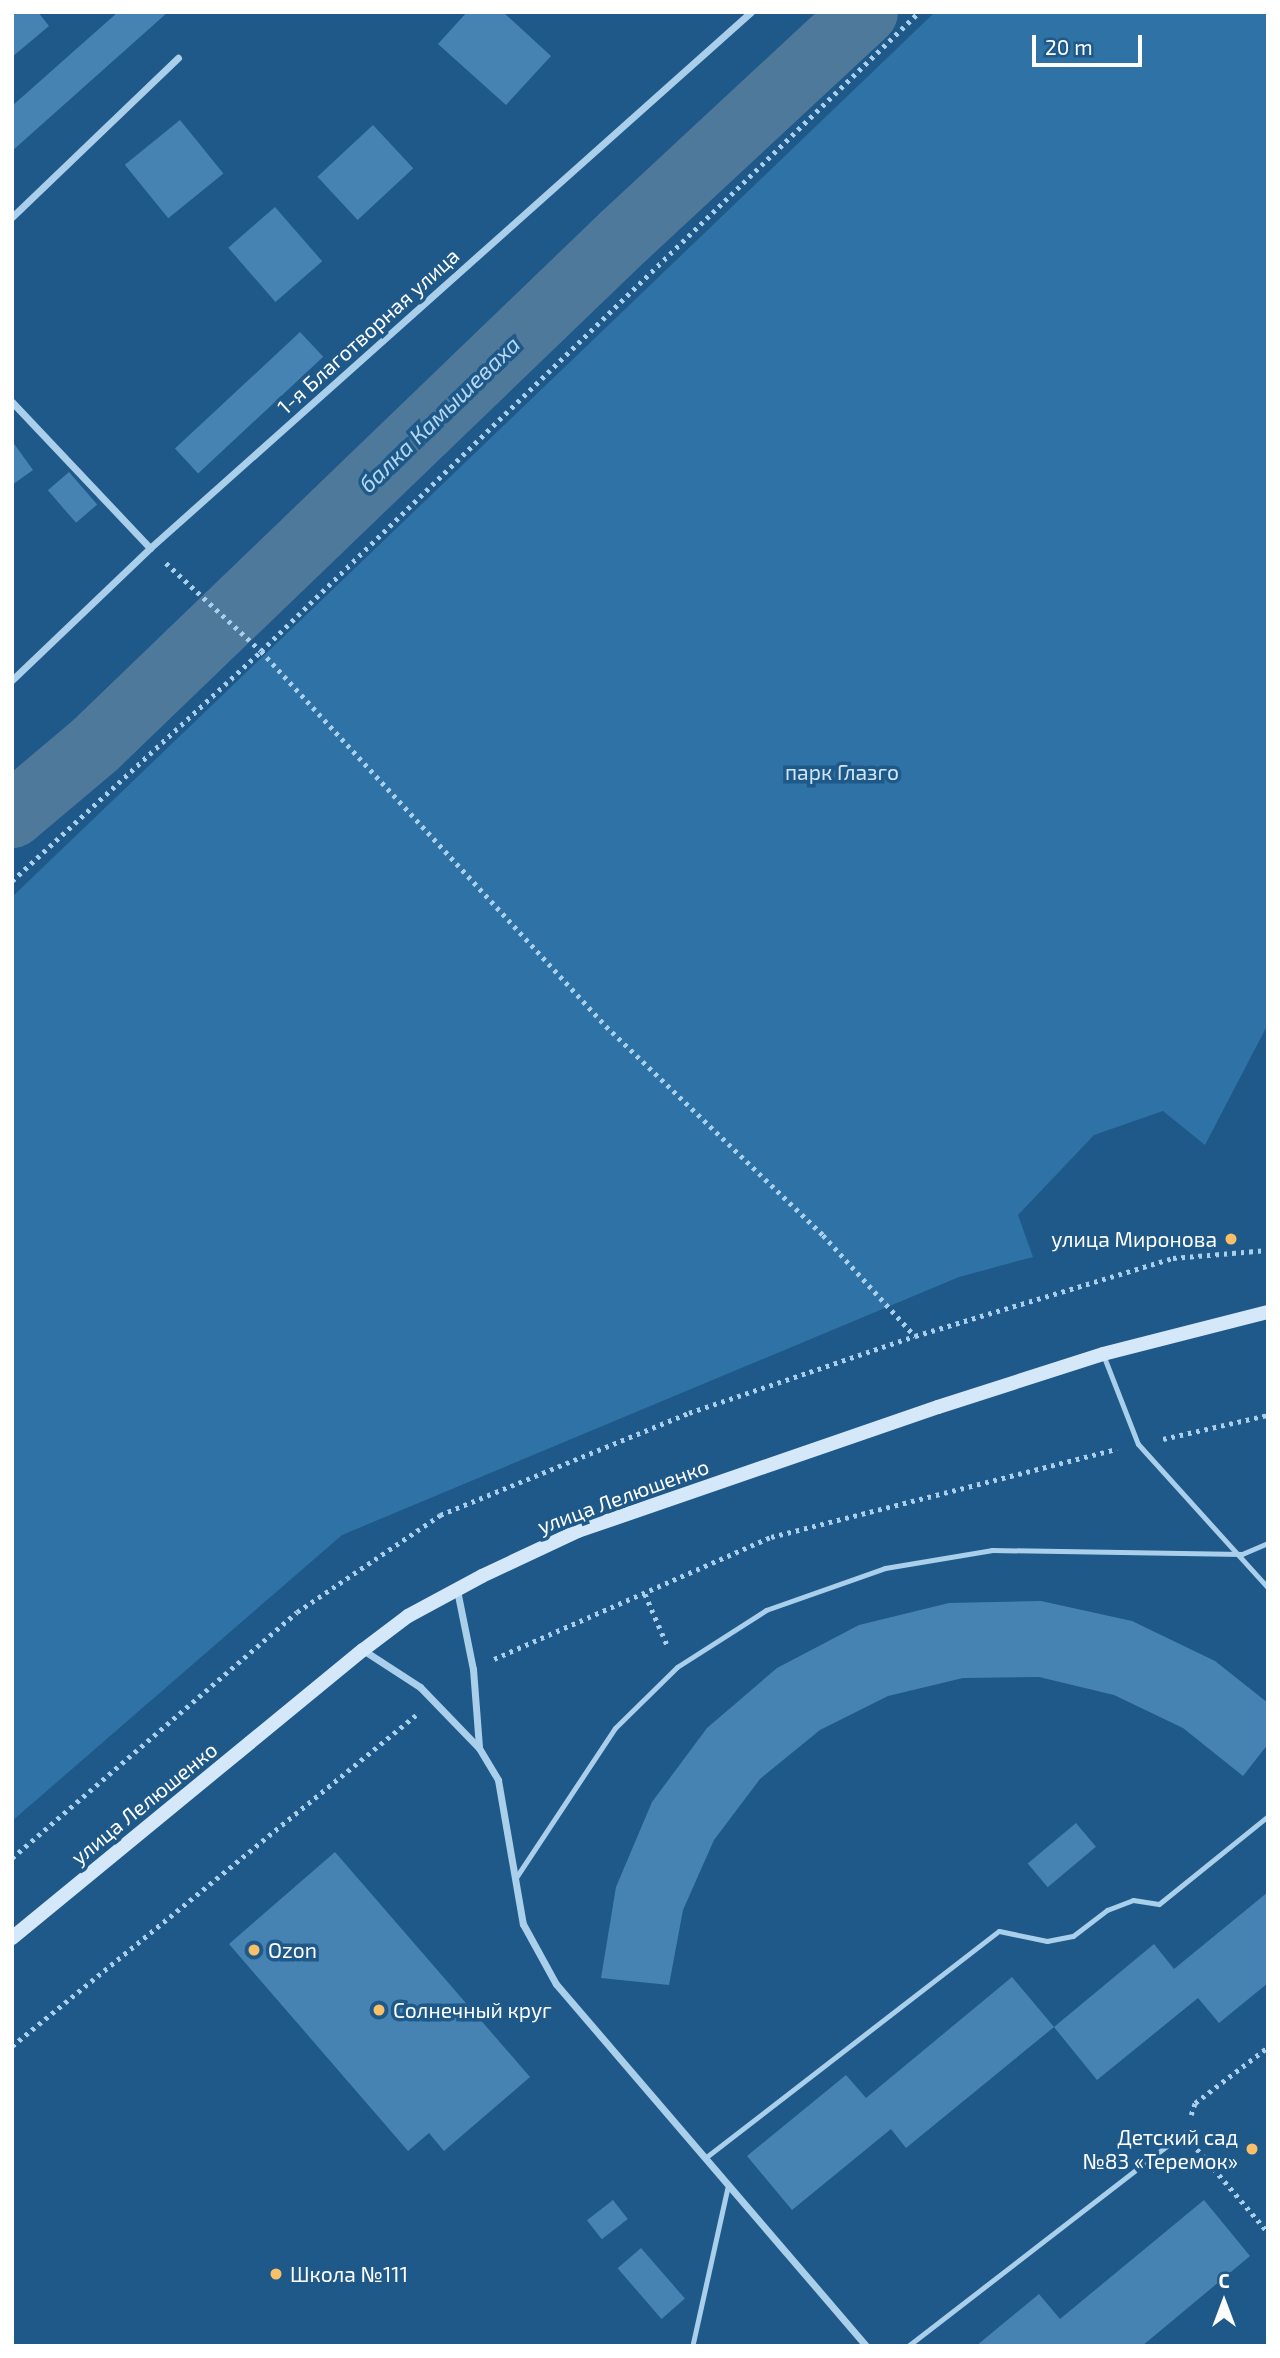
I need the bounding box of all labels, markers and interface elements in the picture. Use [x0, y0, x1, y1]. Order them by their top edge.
scale bar [1035, 21, 1145, 65]
text: 20 m [1045, 34, 1093, 59]
street label: 1-я Благотворная улица [272, 243, 464, 419]
water label: балка Камышеваха [353, 330, 525, 498]
park label: парк Глазго [785, 759, 899, 785]
place label: улица Миронова [1051, 1226, 1217, 1252]
marker: улица Миронова [1223, 1231, 1239, 1247]
street label: улица Лелюшенко [534, 1453, 712, 1539]
street label: улица Лелюшенко [66, 1736, 222, 1870]
place label: Ozon [268, 1937, 317, 1963]
marker: Ozon [246, 1942, 262, 1958]
place label: Солнечный круг [393, 1997, 552, 2023]
marker: Солнечный круг [371, 2002, 387, 2018]
place label: Детский сад №83 «Теремок» [1082, 2124, 1238, 2174]
marker: Детский сад №83 «Теремок» [1244, 2141, 1260, 2157]
place label: Школа №111 [290, 2261, 408, 2287]
marker: Школа №111 [268, 2266, 284, 2282]
north arrow [1189, 2267, 1259, 2337]
text: С [1218, 2269, 1230, 2292]

